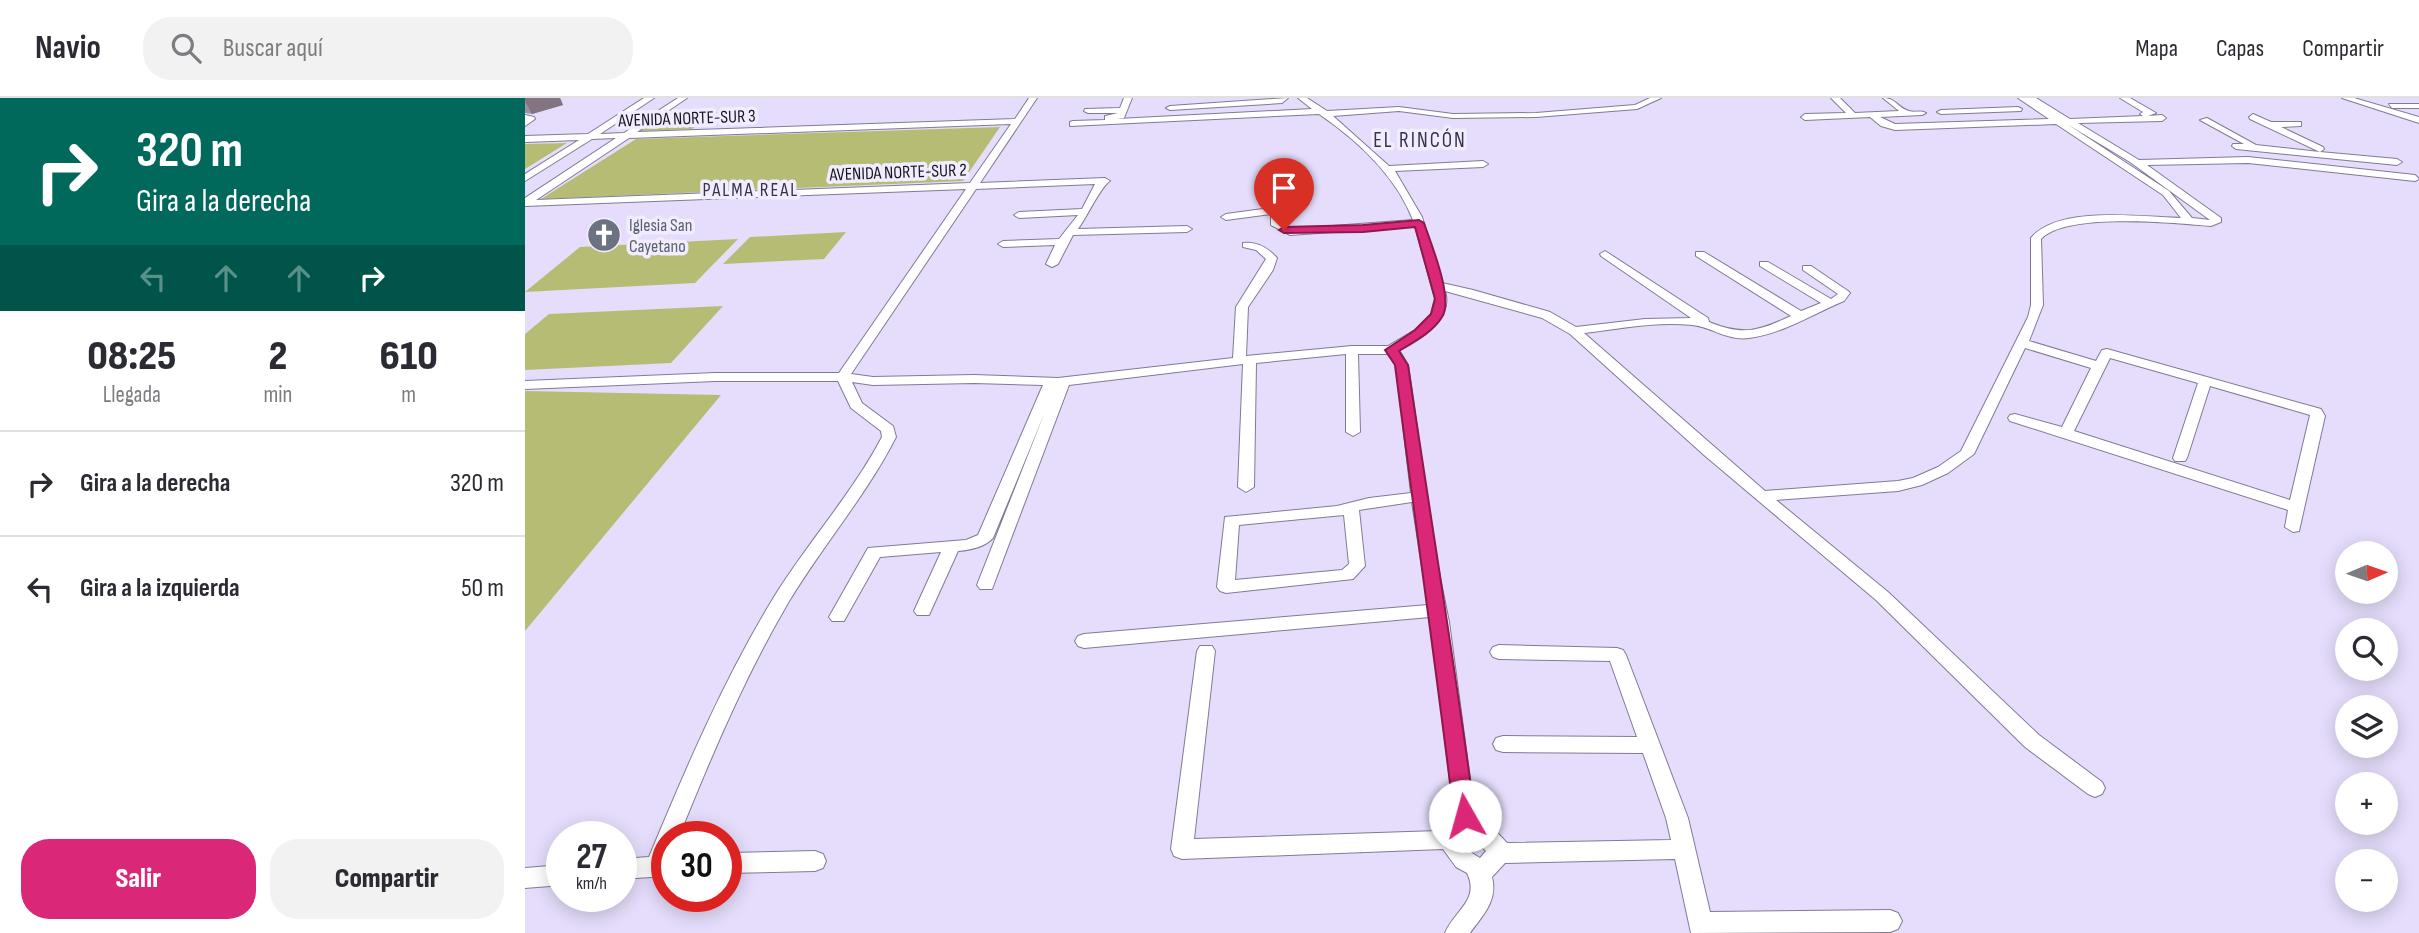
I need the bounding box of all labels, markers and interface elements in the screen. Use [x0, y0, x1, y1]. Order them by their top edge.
search box [143, 17, 633, 80]
text: Navio [35, 28, 101, 68]
icon: search [167, 29, 205, 67]
text: Buscar aquí [223, 33, 323, 64]
text: Mapa [2135, 34, 2178, 63]
text: Capas [2216, 34, 2264, 63]
text: Compartir [2302, 34, 2384, 63]
street label: AVENIDA NORTE-SUR 3 [617, 106, 756, 131]
text: 320 m [136, 122, 243, 181]
icon: right [21, 126, 112, 217]
district label: EL RINCÓN [1373, 128, 1467, 153]
pin [1254, 158, 1314, 230]
street label: AVENIDA NORTE-SUR 2 [828, 160, 967, 185]
icon: arrive [1265, 169, 1303, 207]
district label: PALMA REAL [703, 179, 799, 202]
text: Gira a la derecha [136, 182, 311, 221]
place label: Iglesia San Cayetano [629, 215, 692, 257]
church icon: Iglesia San Cayetano [585, 216, 623, 254]
icon: left [134, 259, 172, 297]
icon: ahead [207, 259, 245, 297]
icon: ahead [280, 259, 318, 297]
icon: right [353, 259, 391, 297]
text: 08:25 [87, 331, 176, 382]
text: 2 [268, 331, 287, 382]
text: 610 [380, 331, 438, 382]
text: Llegada [103, 381, 161, 409]
text: min [263, 381, 292, 409]
text: m [401, 381, 416, 409]
icon: right [21, 465, 59, 503]
text: Gira a la derecha [80, 468, 230, 499]
text: 320 m [450, 468, 504, 499]
north arrow [2335, 541, 2397, 604]
map controls [2335, 541, 2398, 912]
icon: left [21, 570, 59, 608]
text: Gira a la izquierda [80, 573, 240, 604]
text: 50 m [461, 573, 504, 604]
button: search [2335, 618, 2398, 681]
button: layers [2335, 695, 2398, 758]
button: + [2335, 772, 2398, 835]
position arrow [1428, 779, 1502, 853]
speed limit sign: 30 [651, 821, 742, 912]
text: 27 [576, 836, 607, 879]
button: Salir [21, 839, 256, 919]
button: Compartir [270, 839, 504, 919]
button: − [2335, 849, 2398, 912]
text: km/h [576, 873, 607, 894]

